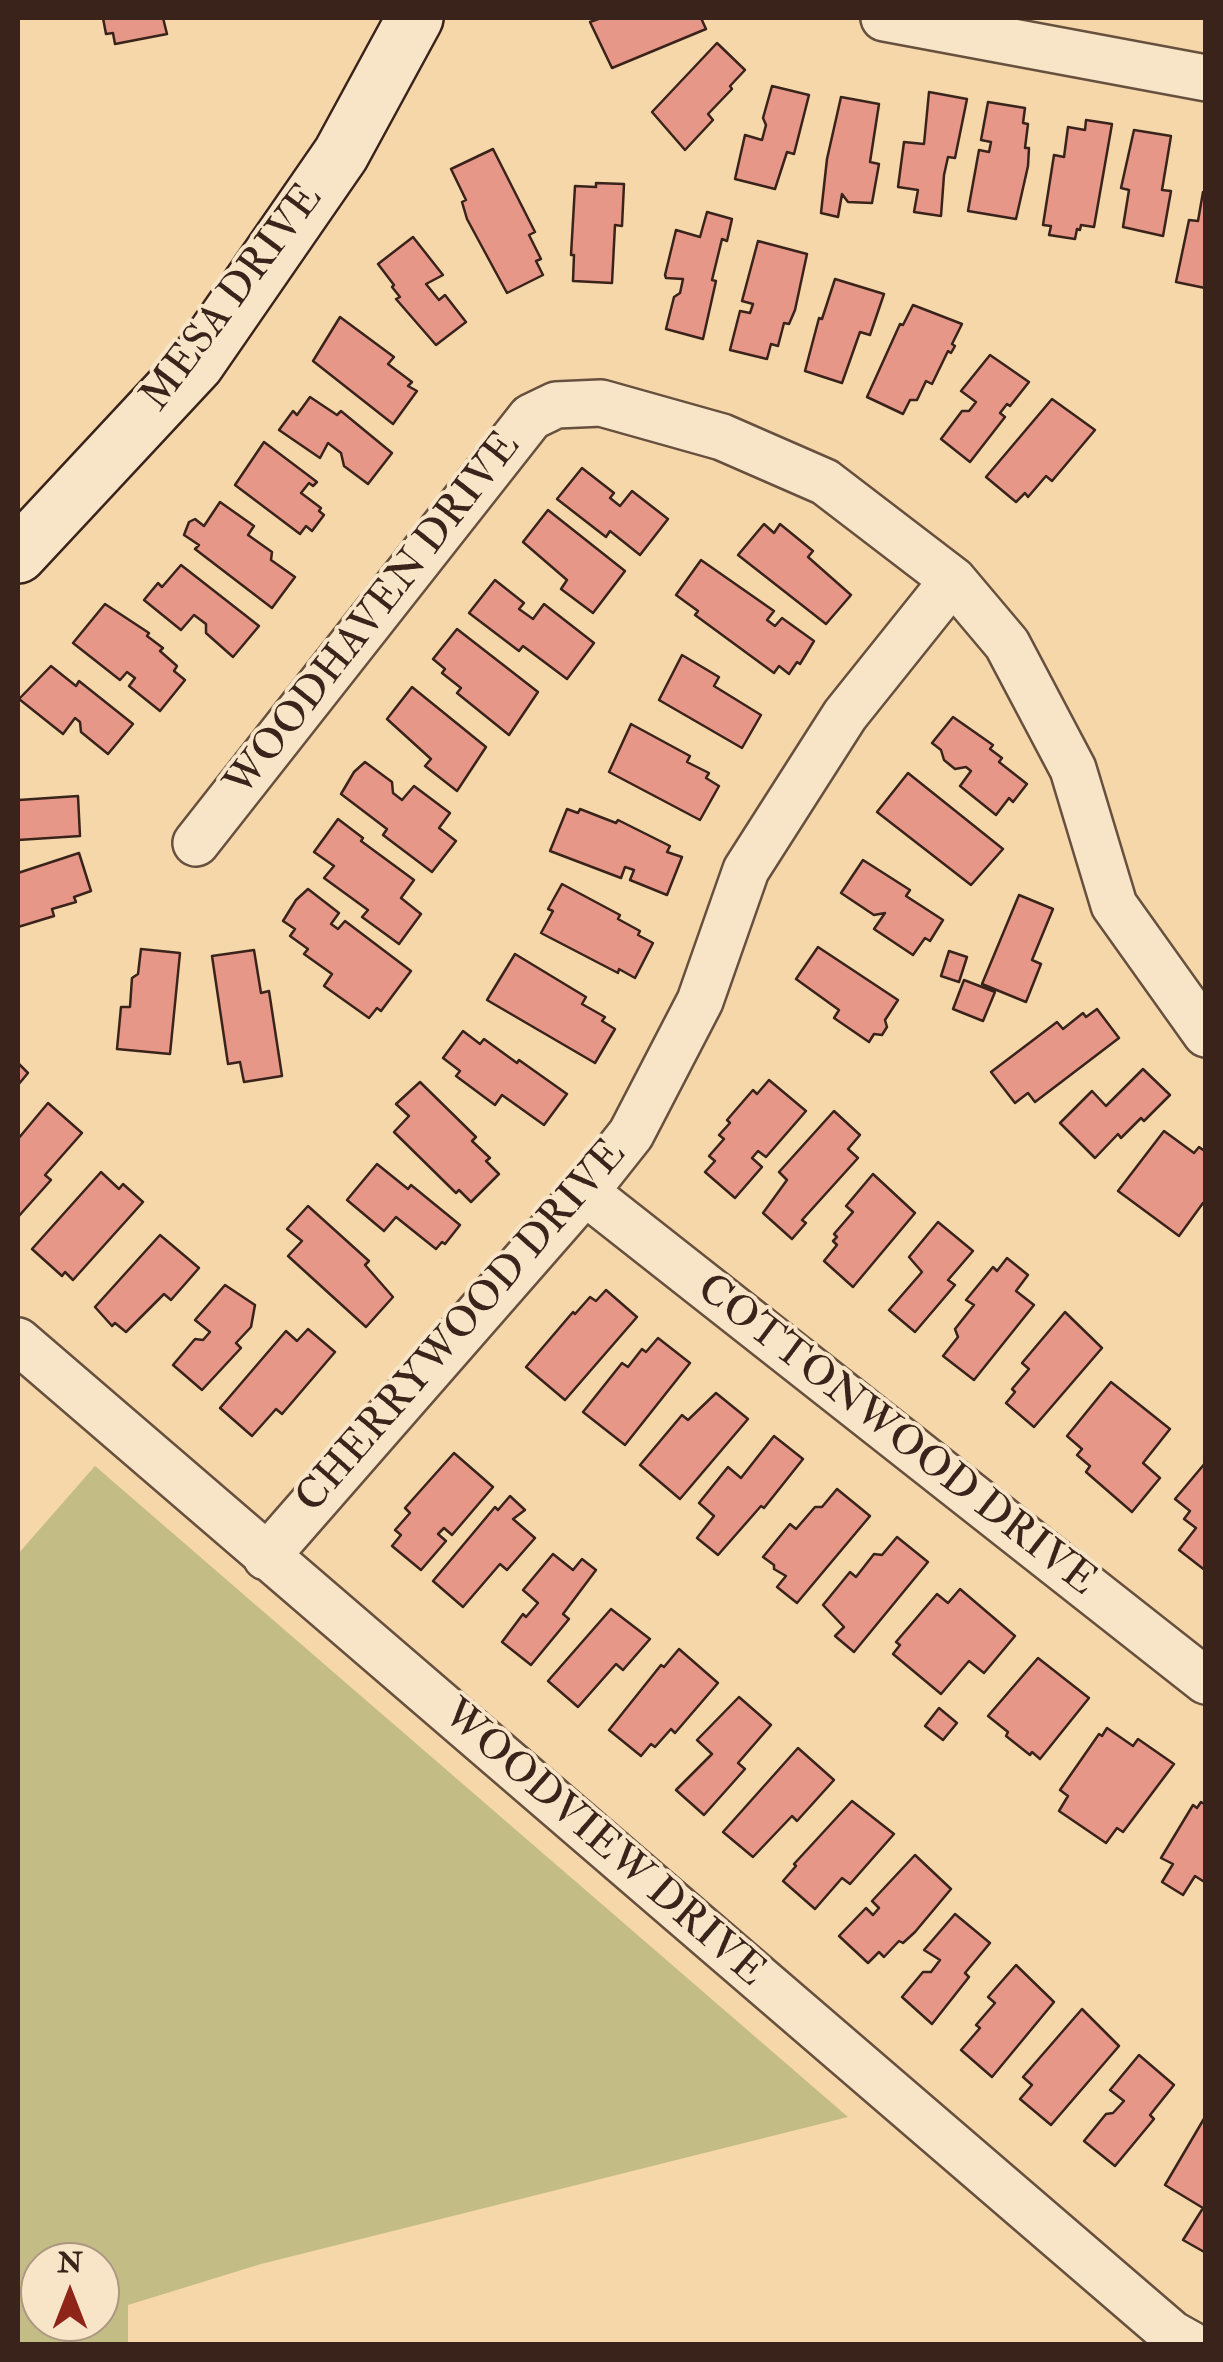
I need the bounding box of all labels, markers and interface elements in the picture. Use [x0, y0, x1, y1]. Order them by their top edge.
street label: MESA DRIVE [133, 176, 335, 422]
street label: WOODHAVEN DRIVE [217, 424, 533, 808]
street label: CHERRYWOOD DRIVE [287, 1131, 639, 1525]
street label: COTTONWOOD DRIVE [685, 1265, 1105, 1609]
street label: WOODVIEW DRIVE [430, 1691, 774, 1999]
north arrow [20, 2242, 120, 2342]
text: N [57, 2246, 83, 2281]

